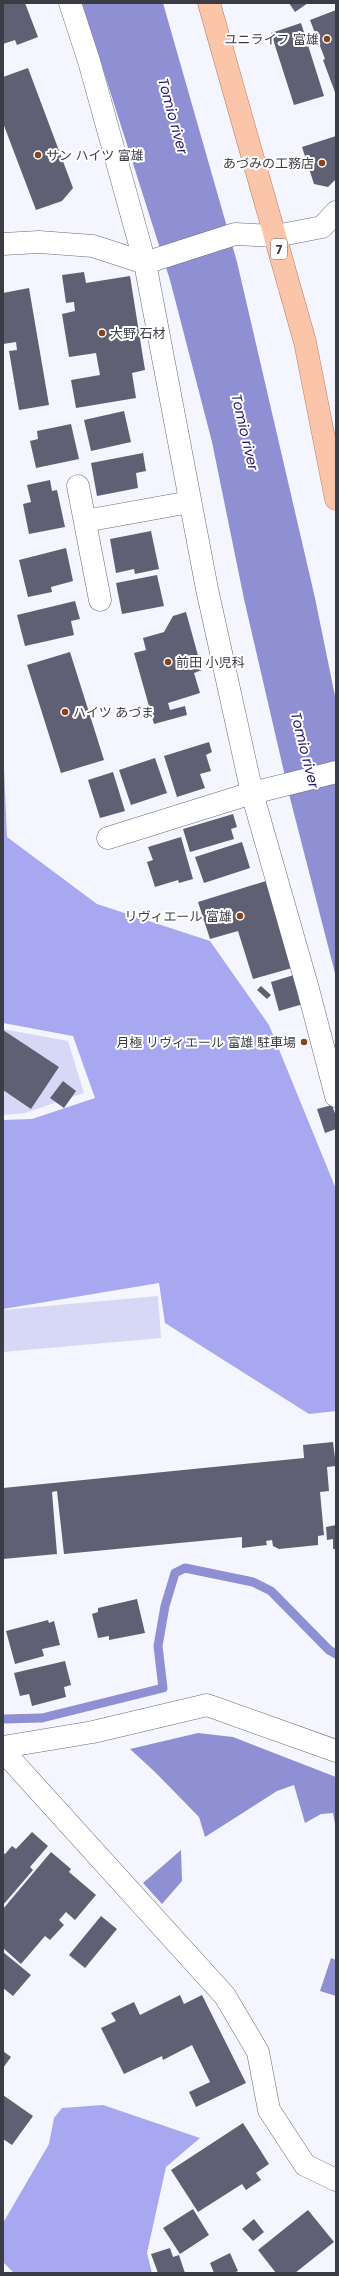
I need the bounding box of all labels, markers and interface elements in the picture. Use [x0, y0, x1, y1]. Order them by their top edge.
place label: ユニライフ 富雄 [225, 30, 319, 49]
marker: ユニライフ 富雄 [322, 34, 332, 44]
water label: Tomio river [153, 76, 193, 157]
place label: サン ハイツ 富雄 [46, 146, 144, 165]
marker: サン ハイツ 富雄 [33, 150, 43, 160]
place label: あづみの工務店 [223, 154, 314, 173]
marker: あづみの工務店 [317, 158, 327, 168]
road number: 7 [271, 239, 287, 259]
place label: 大野 石材 [110, 324, 165, 343]
marker: 大野 石材 [97, 328, 107, 338]
water label: Tomio river [226, 392, 264, 473]
place label: 前田 小児科 [176, 653, 244, 672]
marker: 前田 小児科 [163, 657, 173, 667]
place label: ハイツ あづま [73, 703, 154, 722]
marker: ハイツ あづま [60, 707, 70, 717]
water label: Tomio river [286, 710, 324, 791]
place label: リヴィエール 富雄 [125, 907, 232, 926]
marker: リヴィエール 富雄 [235, 911, 245, 921]
place label: 月極 リヴィエール 富雄 駐車場 [117, 1033, 296, 1052]
marker: 月極 リヴィエール 富雄 駐車場 [299, 1037, 309, 1047]

